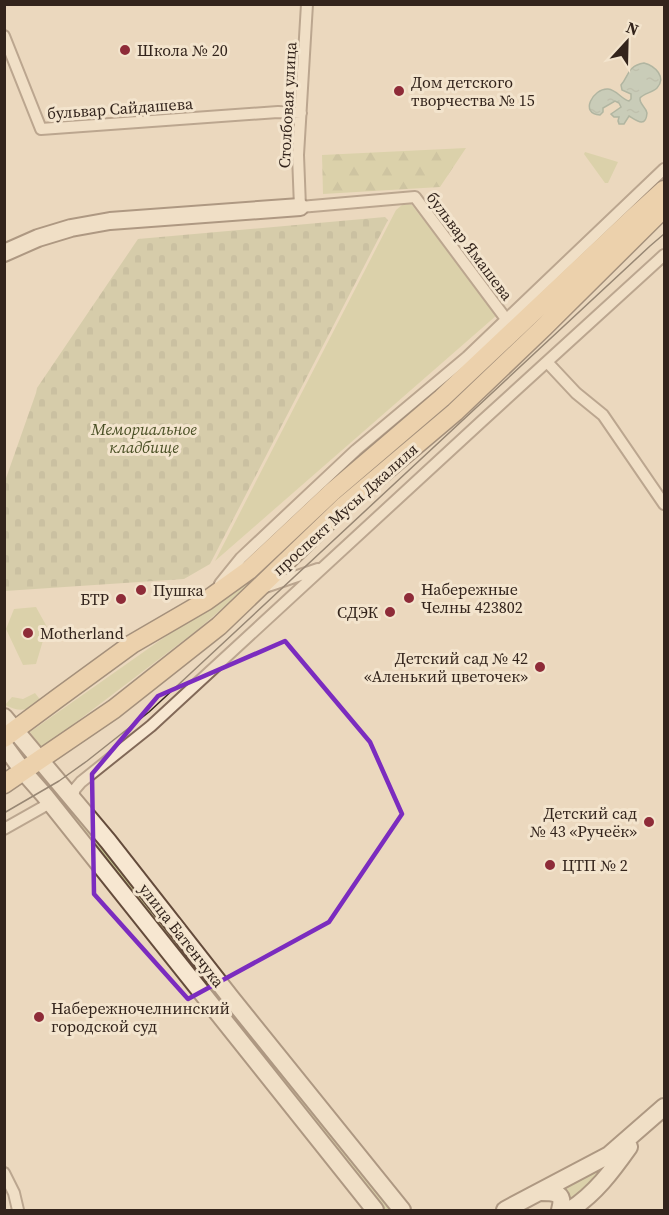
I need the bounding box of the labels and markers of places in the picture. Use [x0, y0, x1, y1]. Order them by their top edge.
place label: Школа № 20 [137, 39, 228, 61]
marker: Школа № 20 [118, 43, 132, 57]
place label: Дом детского творчества № 15 [411, 71, 535, 111]
marker: Дом детского творчества № 15 [392, 84, 406, 98]
place label: Набережные Челны 423802 [421, 578, 523, 618]
place label: Пушка [153, 579, 204, 601]
marker: Пушка [134, 583, 148, 597]
place label: БТР [80, 588, 110, 610]
marker: Набережные Челны 423802 [402, 591, 416, 605]
marker: БТР [114, 592, 128, 606]
place label: СДЭК [337, 601, 379, 623]
marker: СДЭК [383, 605, 397, 619]
place label: Motherland [40, 622, 124, 644]
marker: Motherland [21, 626, 35, 640]
place label: Детский сад № 42 «Аленький цветочек» [364, 647, 528, 687]
marker: Детский сад № 42 «Аленький цветочек» [533, 660, 547, 674]
place label: Детский сад № 43 «Ручеёк» [530, 802, 637, 842]
marker: Детский сад № 43 «Ручеёк» [642, 815, 656, 829]
place label: ЦТП № 2 [562, 854, 628, 876]
marker: ЦТП № 2 [543, 858, 557, 872]
place label: Набережночелнинский городской суд [51, 997, 230, 1037]
marker: Набережночелнинский городской суд [32, 1010, 46, 1024]

